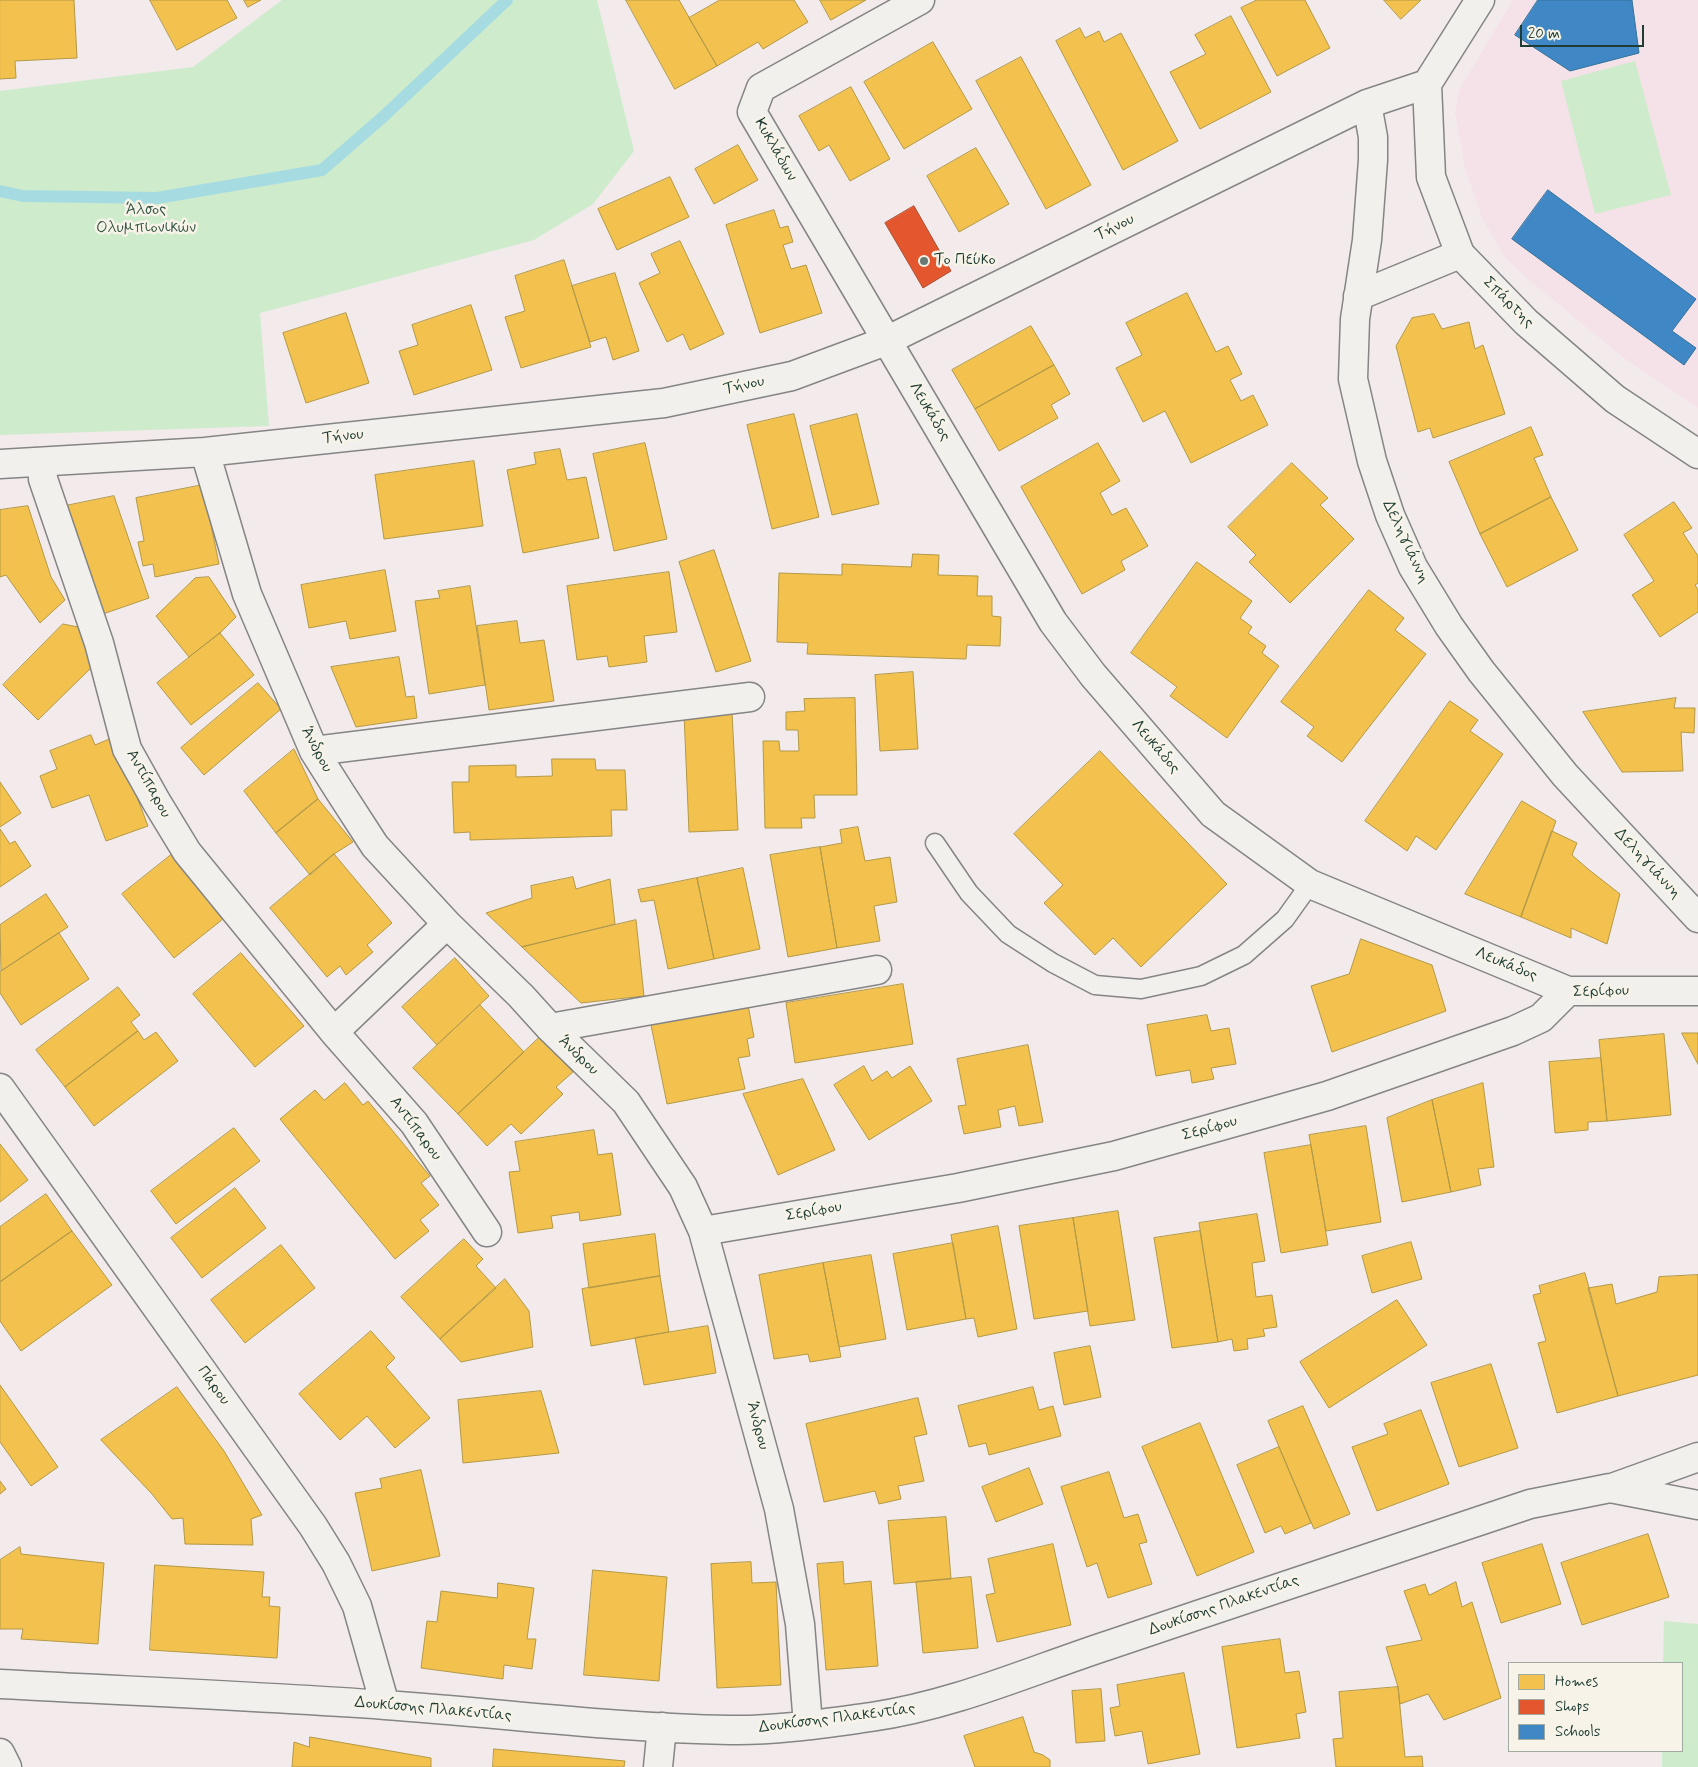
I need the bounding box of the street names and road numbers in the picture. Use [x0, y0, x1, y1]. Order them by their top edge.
street label: Κυκλάδων [749, 115, 801, 185]
street label: Τήνου [1092, 210, 1138, 246]
street label: Σπάρτης [1478, 273, 1538, 333]
street label: Τήνου [722, 372, 766, 400]
street label: Λευκάδος [904, 379, 954, 445]
street label: Τήνου [321, 425, 365, 449]
street label: Δεληγιάννη [1377, 497, 1433, 587]
street label: Λευκάδος [1126, 716, 1184, 778]
street label: Άνδρου [296, 724, 336, 776]
street label: Αντίπαρου [121, 746, 175, 822]
street label: Δεληγιάννη [1609, 825, 1685, 903]
street label: Λευκάδος [1472, 944, 1540, 986]
street label: Σερίφου [1572, 981, 1630, 1003]
street label: Άνδρου [554, 1032, 602, 1080]
street label: Αντίπαρου [385, 1093, 445, 1165]
street label: Σερίφου [1180, 1112, 1240, 1146]
street label: Σερίφου [785, 1198, 843, 1226]
street label: Πάρου [192, 1363, 234, 1409]
street label: Άνδρου [741, 1400, 773, 1452]
street label: Δουκίσσης Πλακεντίας [1146, 1571, 1302, 1641]
street label: Δουκίσσης Πλακεντίας [354, 1694, 512, 1726]
street label: Δουκίσσης Πλακεντίας [758, 1700, 916, 1738]

